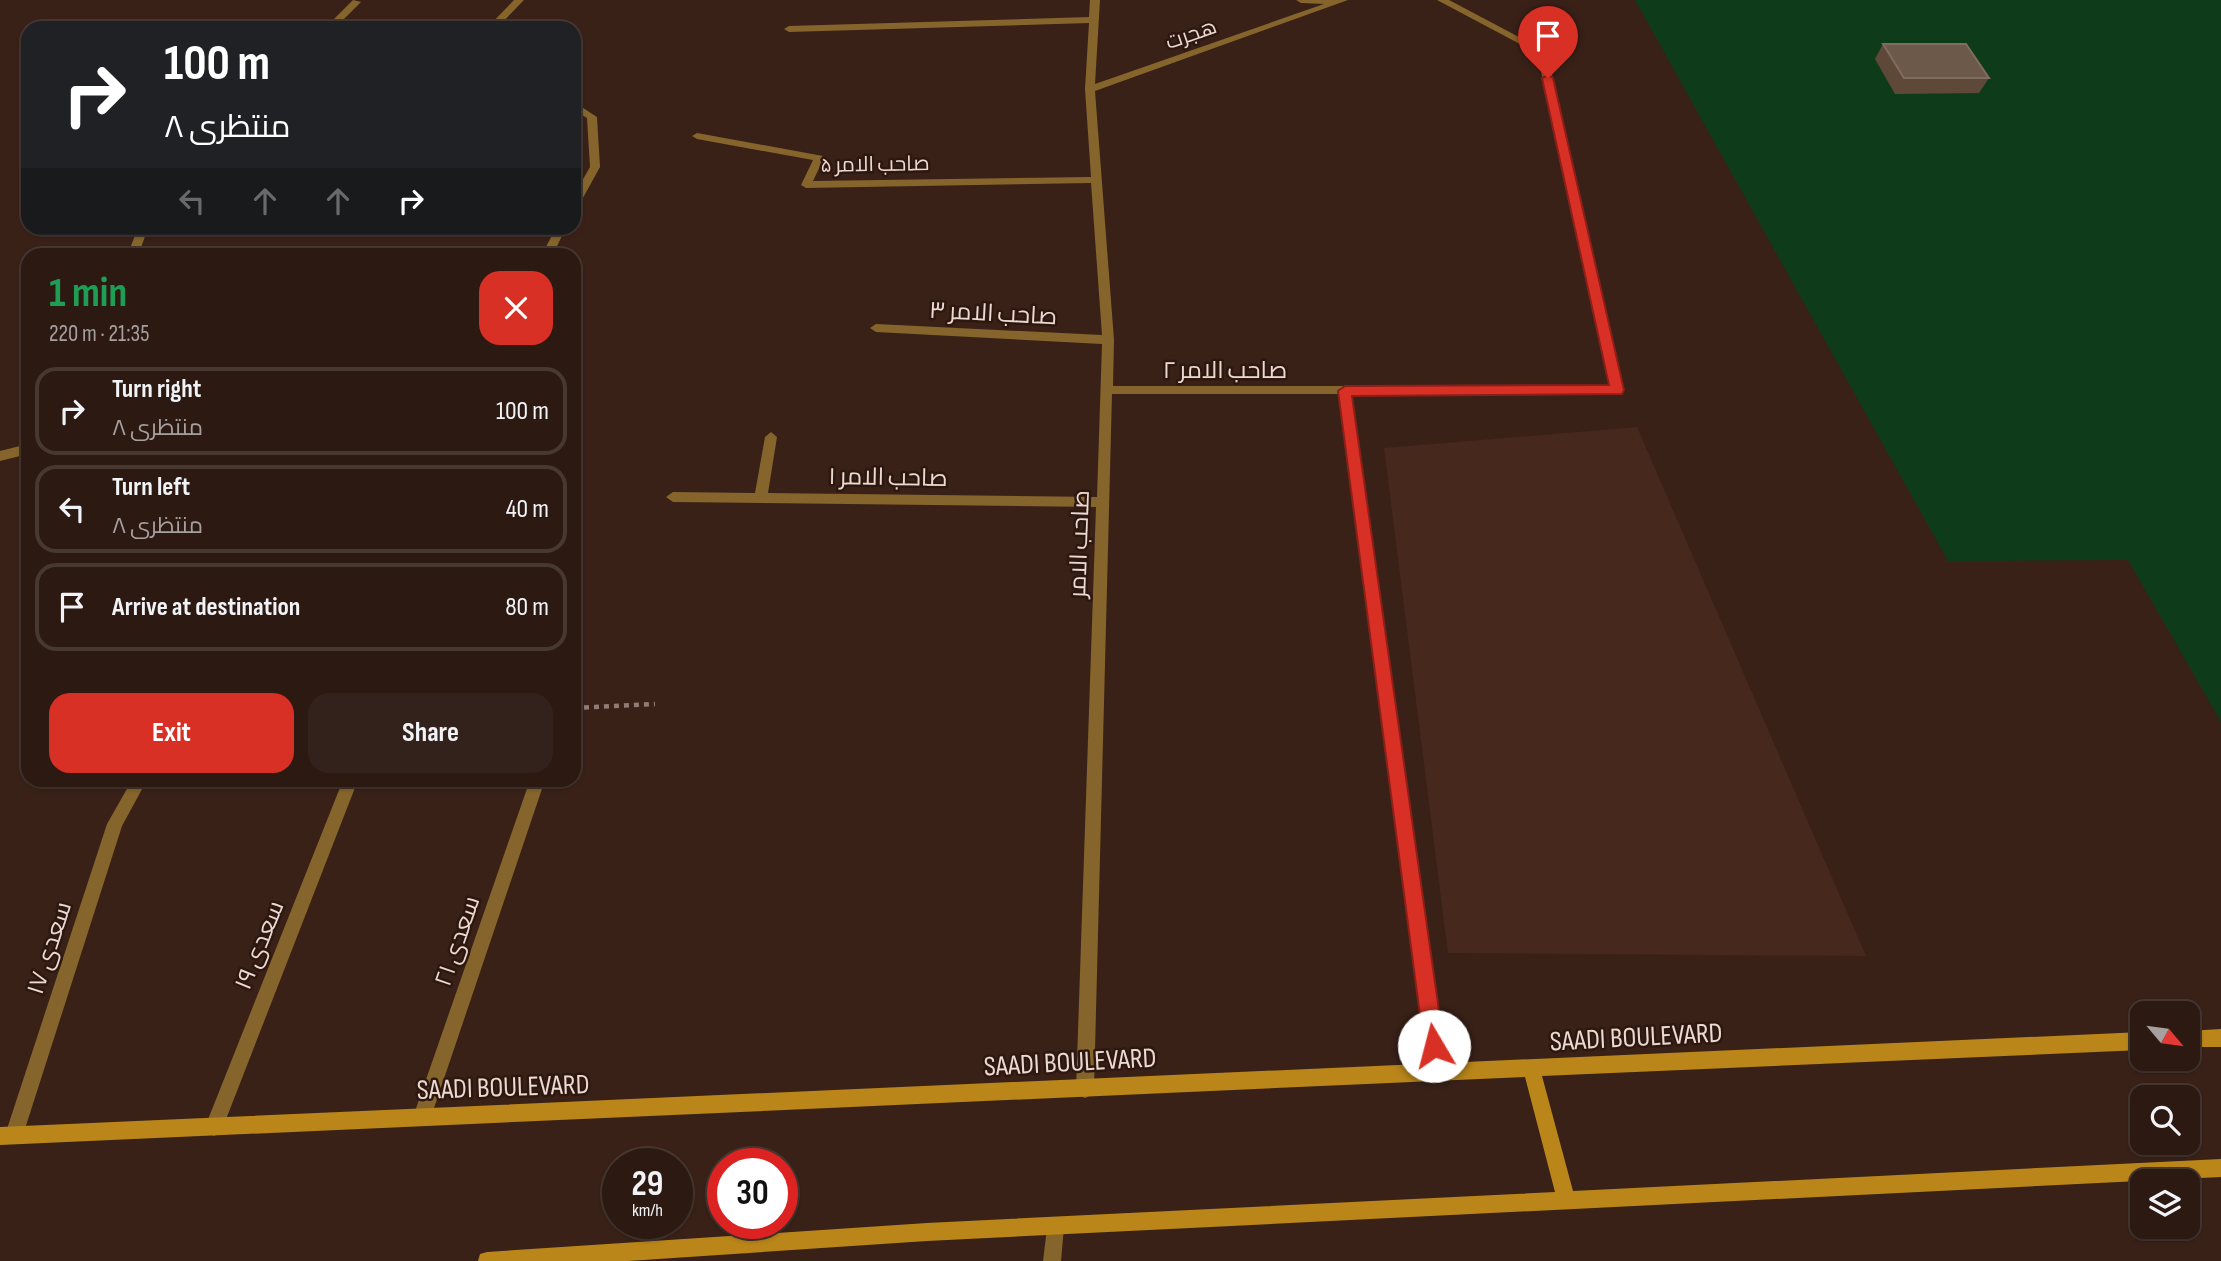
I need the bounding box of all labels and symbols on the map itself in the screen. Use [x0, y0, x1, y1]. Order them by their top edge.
pin [1518, 6, 1578, 78]
street label: هجرت [1162, 14, 1220, 55]
street label: صاحب الامر ۵ [820, 151, 930, 178]
street label: صاحب الامر ۳ [928, 296, 1058, 331]
street label: صاحب الامر ۲ [1163, 356, 1287, 385]
street label: صاحب الامر ۱ [828, 462, 948, 493]
street label: صاحب الامر [1063, 490, 1096, 601]
street label: سعدی ۲۱ [429, 892, 486, 990]
street label: سعدی ۱۹ [229, 897, 290, 994]
street label: سعدی ۱۷ [21, 898, 78, 998]
north arrow [2130, 1001, 2200, 1071]
position arrow [1397, 1009, 1471, 1083]
street label: SAADI BOULEVARD [1549, 1016, 1723, 1058]
street label: SAADI BOULEVARD [983, 1041, 1157, 1083]
street label: SAADI BOULEVARD [416, 1068, 590, 1107]
speed limit sign: 30 [707, 1148, 798, 1239]

